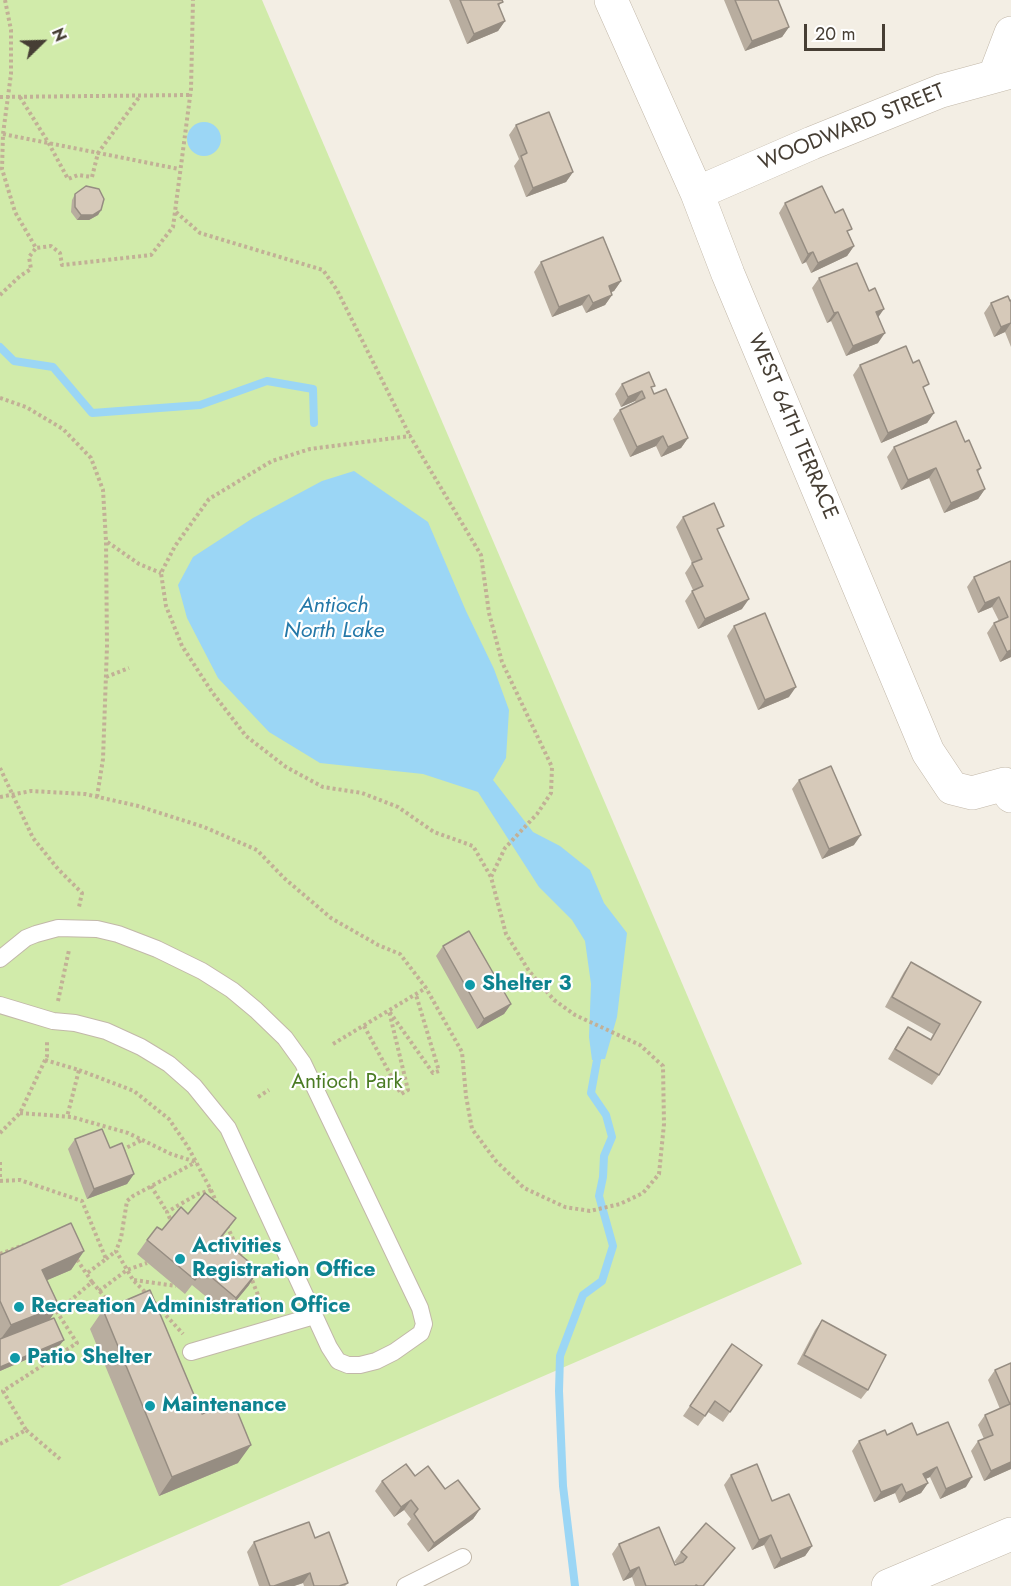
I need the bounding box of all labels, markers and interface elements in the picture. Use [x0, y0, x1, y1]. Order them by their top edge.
north arrow [12, 12, 72, 72]
scale bar [807, 12, 888, 50]
text: 20 m [815, 21, 855, 47]
text: N [46, 24, 72, 45]
street label: WOODWARD STREET [755, 79, 949, 177]
street label: WEST 64TH TERRACE [741, 330, 843, 524]
water label: Antioch North Lake [284, 594, 384, 646]
place label: Shelter 3 [482, 972, 571, 998]
marker: Shelter 3 [463, 978, 477, 992]
park label: Antioch Park [291, 1070, 403, 1096]
place label: Activities Registration Office [192, 1234, 376, 1284]
marker: Activities Registration Office [173, 1252, 187, 1266]
place label: Recreation Administration Office [31, 1294, 351, 1320]
marker: Recreation Administration Office [12, 1300, 26, 1314]
place label: Patio Shelter [27, 1345, 152, 1371]
marker: Patio Shelter [8, 1351, 22, 1365]
place label: Maintenance [162, 1393, 286, 1419]
marker: Maintenance [143, 1399, 157, 1413]

